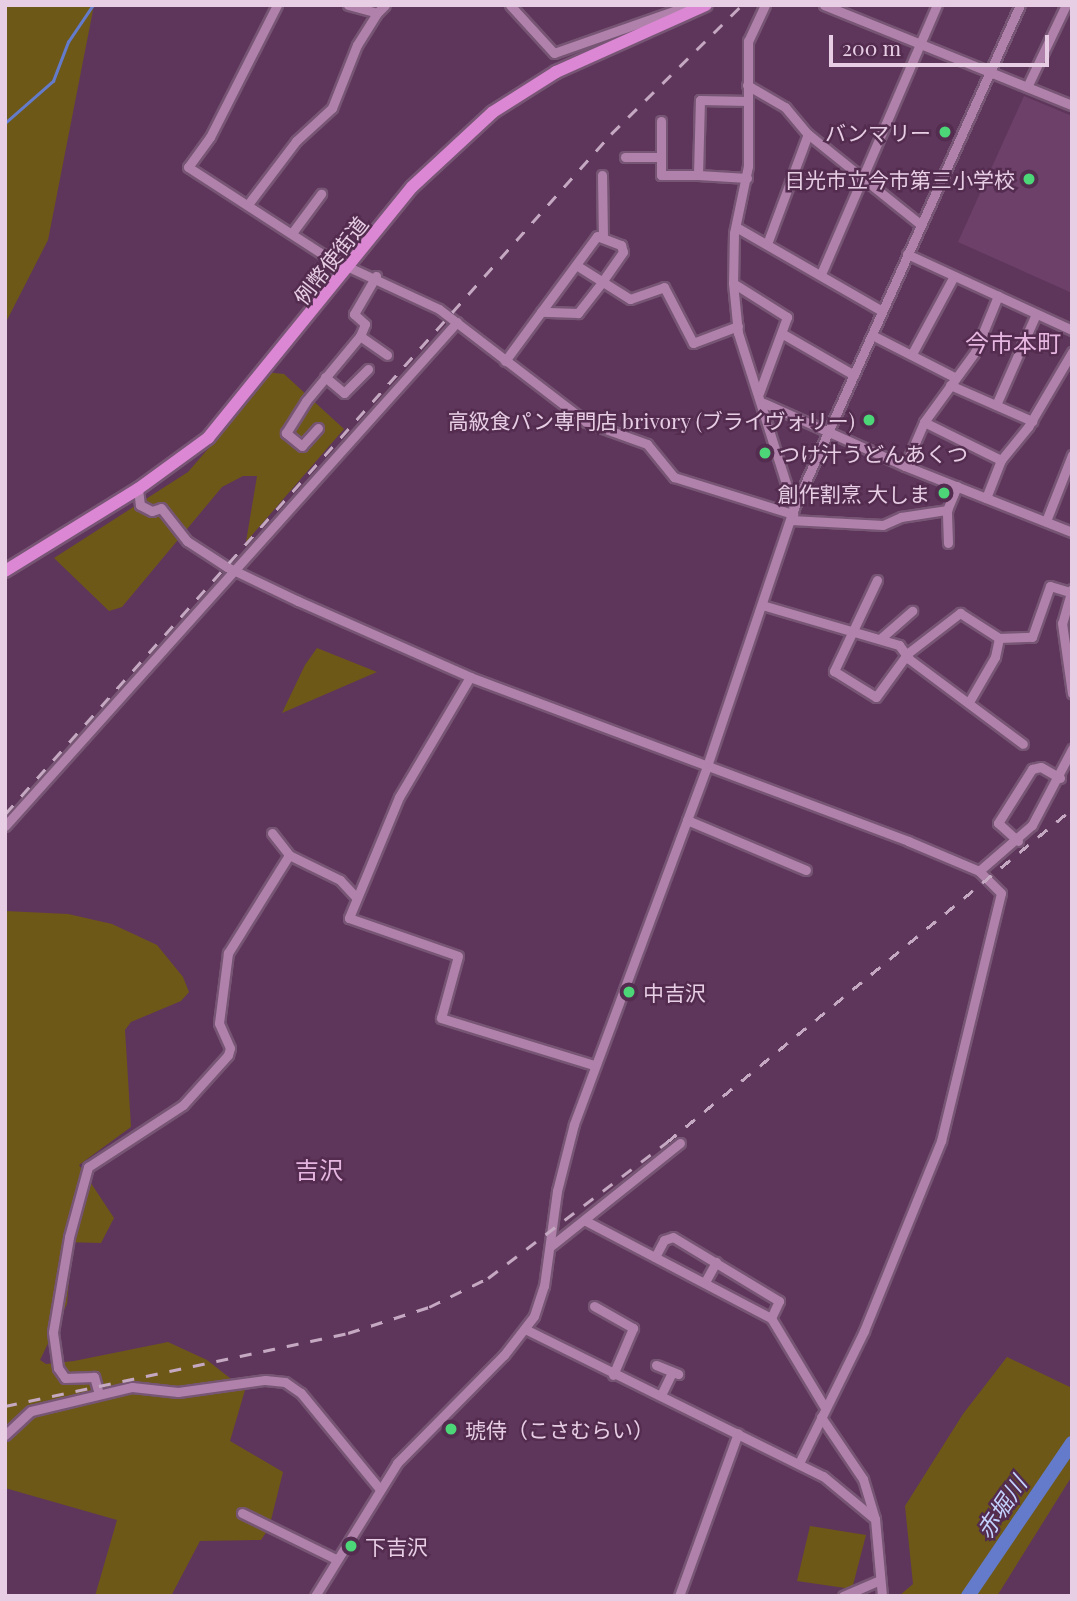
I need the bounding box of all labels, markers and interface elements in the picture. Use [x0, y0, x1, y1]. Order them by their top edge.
scale bar [832, 21, 1052, 65]
text: 200 m [842, 33, 901, 61]
place label: バンマリー [826, 119, 931, 145]
marker: バンマリー [937, 124, 953, 140]
place label: 日光市立今市第三小学校 [784, 166, 1015, 192]
marker: 日光市立今市第三小学校 [1021, 171, 1037, 187]
street label: 例幣使街道 [288, 211, 372, 309]
district label: 今市本町 [965, 329, 1061, 357]
place label: 高級食パン専門店 brivory (ブライヴォリー) [448, 407, 855, 433]
marker: 高級食パン専門店 brivory (ブライヴォリー) [861, 412, 877, 428]
place label: つけ汁うどんあくつ [779, 440, 968, 466]
marker: つけ汁うどんあくつ [757, 445, 773, 461]
place label: 創作割烹 大しま [778, 480, 930, 506]
marker: 創作割烹 大しま [936, 485, 952, 501]
place label: 中吉沢 [643, 979, 706, 1005]
marker: 中吉沢 [621, 984, 637, 1000]
district label: 吉沢 [295, 1156, 343, 1184]
place label: 琥侍（こさむらい） [465, 1416, 654, 1442]
marker: 琥侍（こさむらい） [443, 1421, 459, 1437]
water label: 赤堀川 [970, 1471, 1032, 1543]
place label: 下吉沢 [365, 1533, 428, 1559]
marker: 下吉沢 [343, 1538, 359, 1554]

